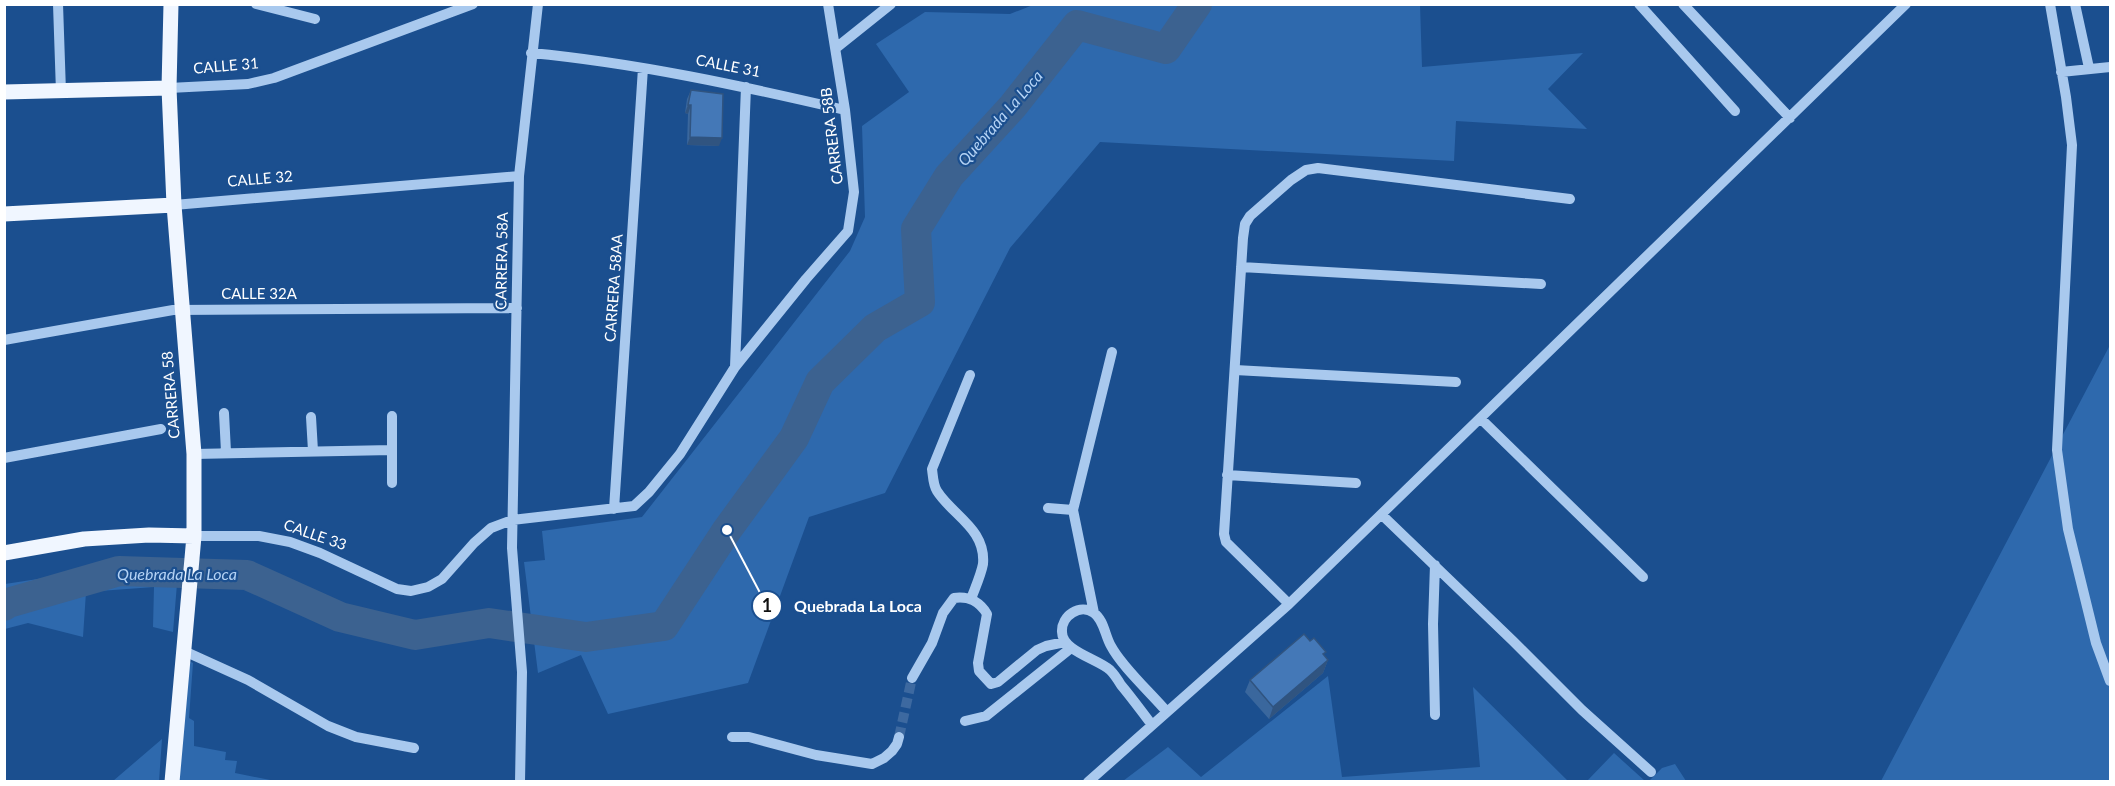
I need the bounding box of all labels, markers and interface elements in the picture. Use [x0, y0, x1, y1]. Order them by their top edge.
street label: CALLE 31 [694, 50, 762, 80]
street label: CALLE 31 [193, 53, 259, 77]
water label: Quebrada La Loca [953, 66, 1046, 169]
street label: CARRERA 58B [816, 87, 846, 186]
street label: CALLE 32 [227, 166, 293, 190]
street label: CARRERA 58A [491, 211, 511, 310]
street label: CARRERA 58AA [600, 232, 626, 343]
street label: CALLE 32A [221, 284, 298, 302]
street label: CARRERA 58 [157, 351, 183, 440]
street label: CALLE 33 [281, 515, 349, 553]
water label: Quebrada La Loca [117, 564, 237, 583]
callout: Quebrada La Loca [752, 589, 934, 623]
text: 1 [762, 594, 772, 616]
text: Quebrada La Loca [794, 596, 922, 615]

